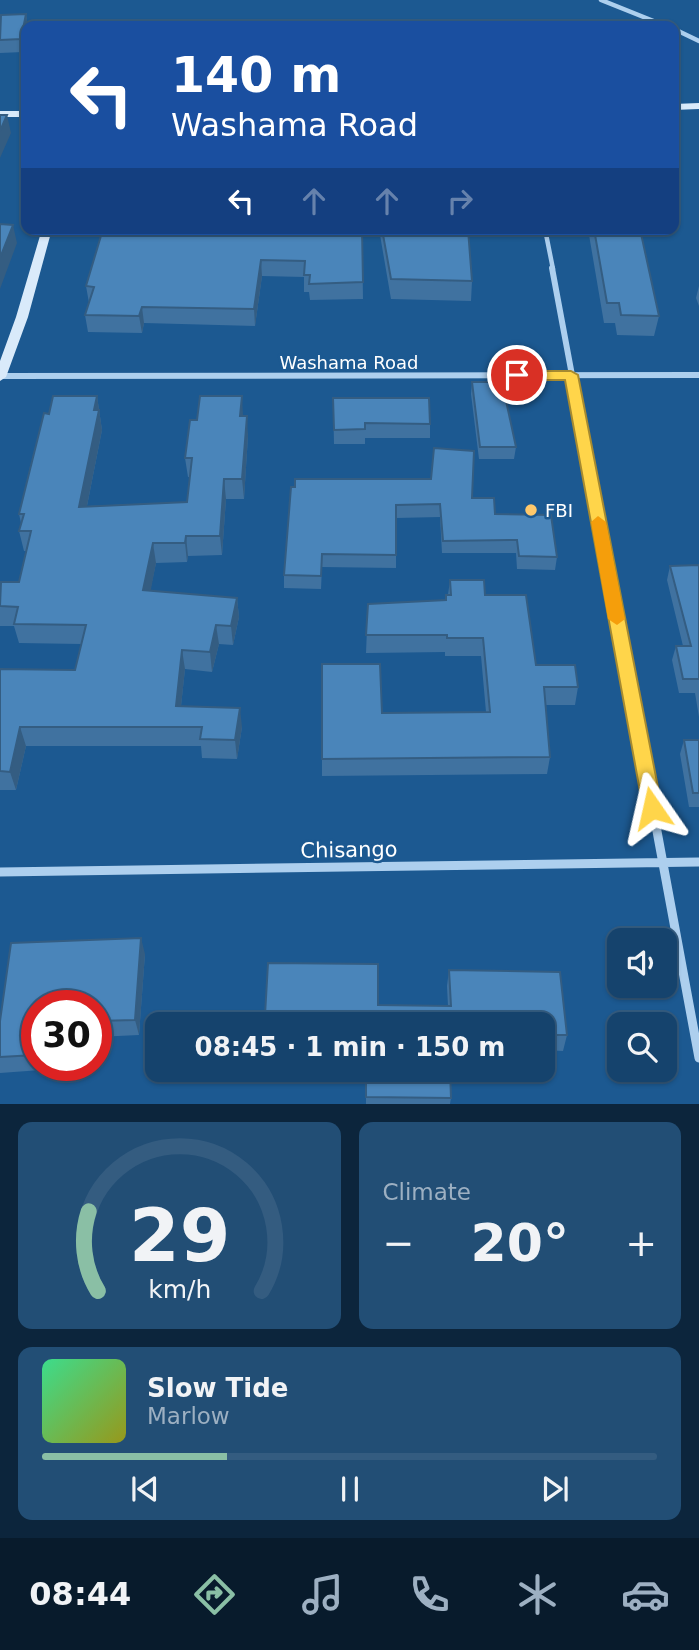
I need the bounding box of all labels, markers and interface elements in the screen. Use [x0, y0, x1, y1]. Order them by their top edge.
text: 140 m [171, 47, 341, 104]
icon: left [56, 49, 147, 140]
text: Washama Road [171, 106, 418, 144]
icon: left [222, 182, 260, 220]
icon: ahead [295, 182, 333, 220]
icon: ahead [368, 182, 406, 220]
icon: right [441, 182, 479, 220]
pin [487, 345, 547, 405]
street label: Washama Road [280, 352, 418, 373]
icon: arrive [498, 356, 536, 394]
place label: FBI [545, 500, 573, 521]
marker: FBI [523, 502, 539, 518]
position arrow [615, 771, 689, 845]
street label: Chisango [300, 837, 398, 863]
map controls [607, 928, 677, 1082]
button: sound [607, 928, 677, 998]
speed limit sign: 30 [21, 990, 112, 1081]
button: search [607, 1012, 677, 1082]
text: 08:45 · 1 min · 150 m [195, 1032, 505, 1062]
text: Climate [383, 1179, 471, 1205]
text: 29 [129, 1194, 230, 1279]
text: 20° [471, 1213, 569, 1273]
text: − [383, 1221, 414, 1265]
text: + [625, 1221, 657, 1265]
text: km/h [148, 1275, 211, 1304]
text: Slow Tide [147, 1373, 288, 1403]
text: Marlow [147, 1403, 230, 1429]
icon: previous [126, 1470, 164, 1508]
icon: pause [331, 1470, 369, 1508]
icon: next [536, 1470, 574, 1508]
icon: directions [190, 1570, 239, 1619]
icon: music [298, 1570, 347, 1619]
icon: phone [405, 1570, 454, 1619]
icon: climate [513, 1570, 562, 1619]
icon: car [621, 1570, 670, 1619]
text: 08:44 [29, 1575, 131, 1613]

